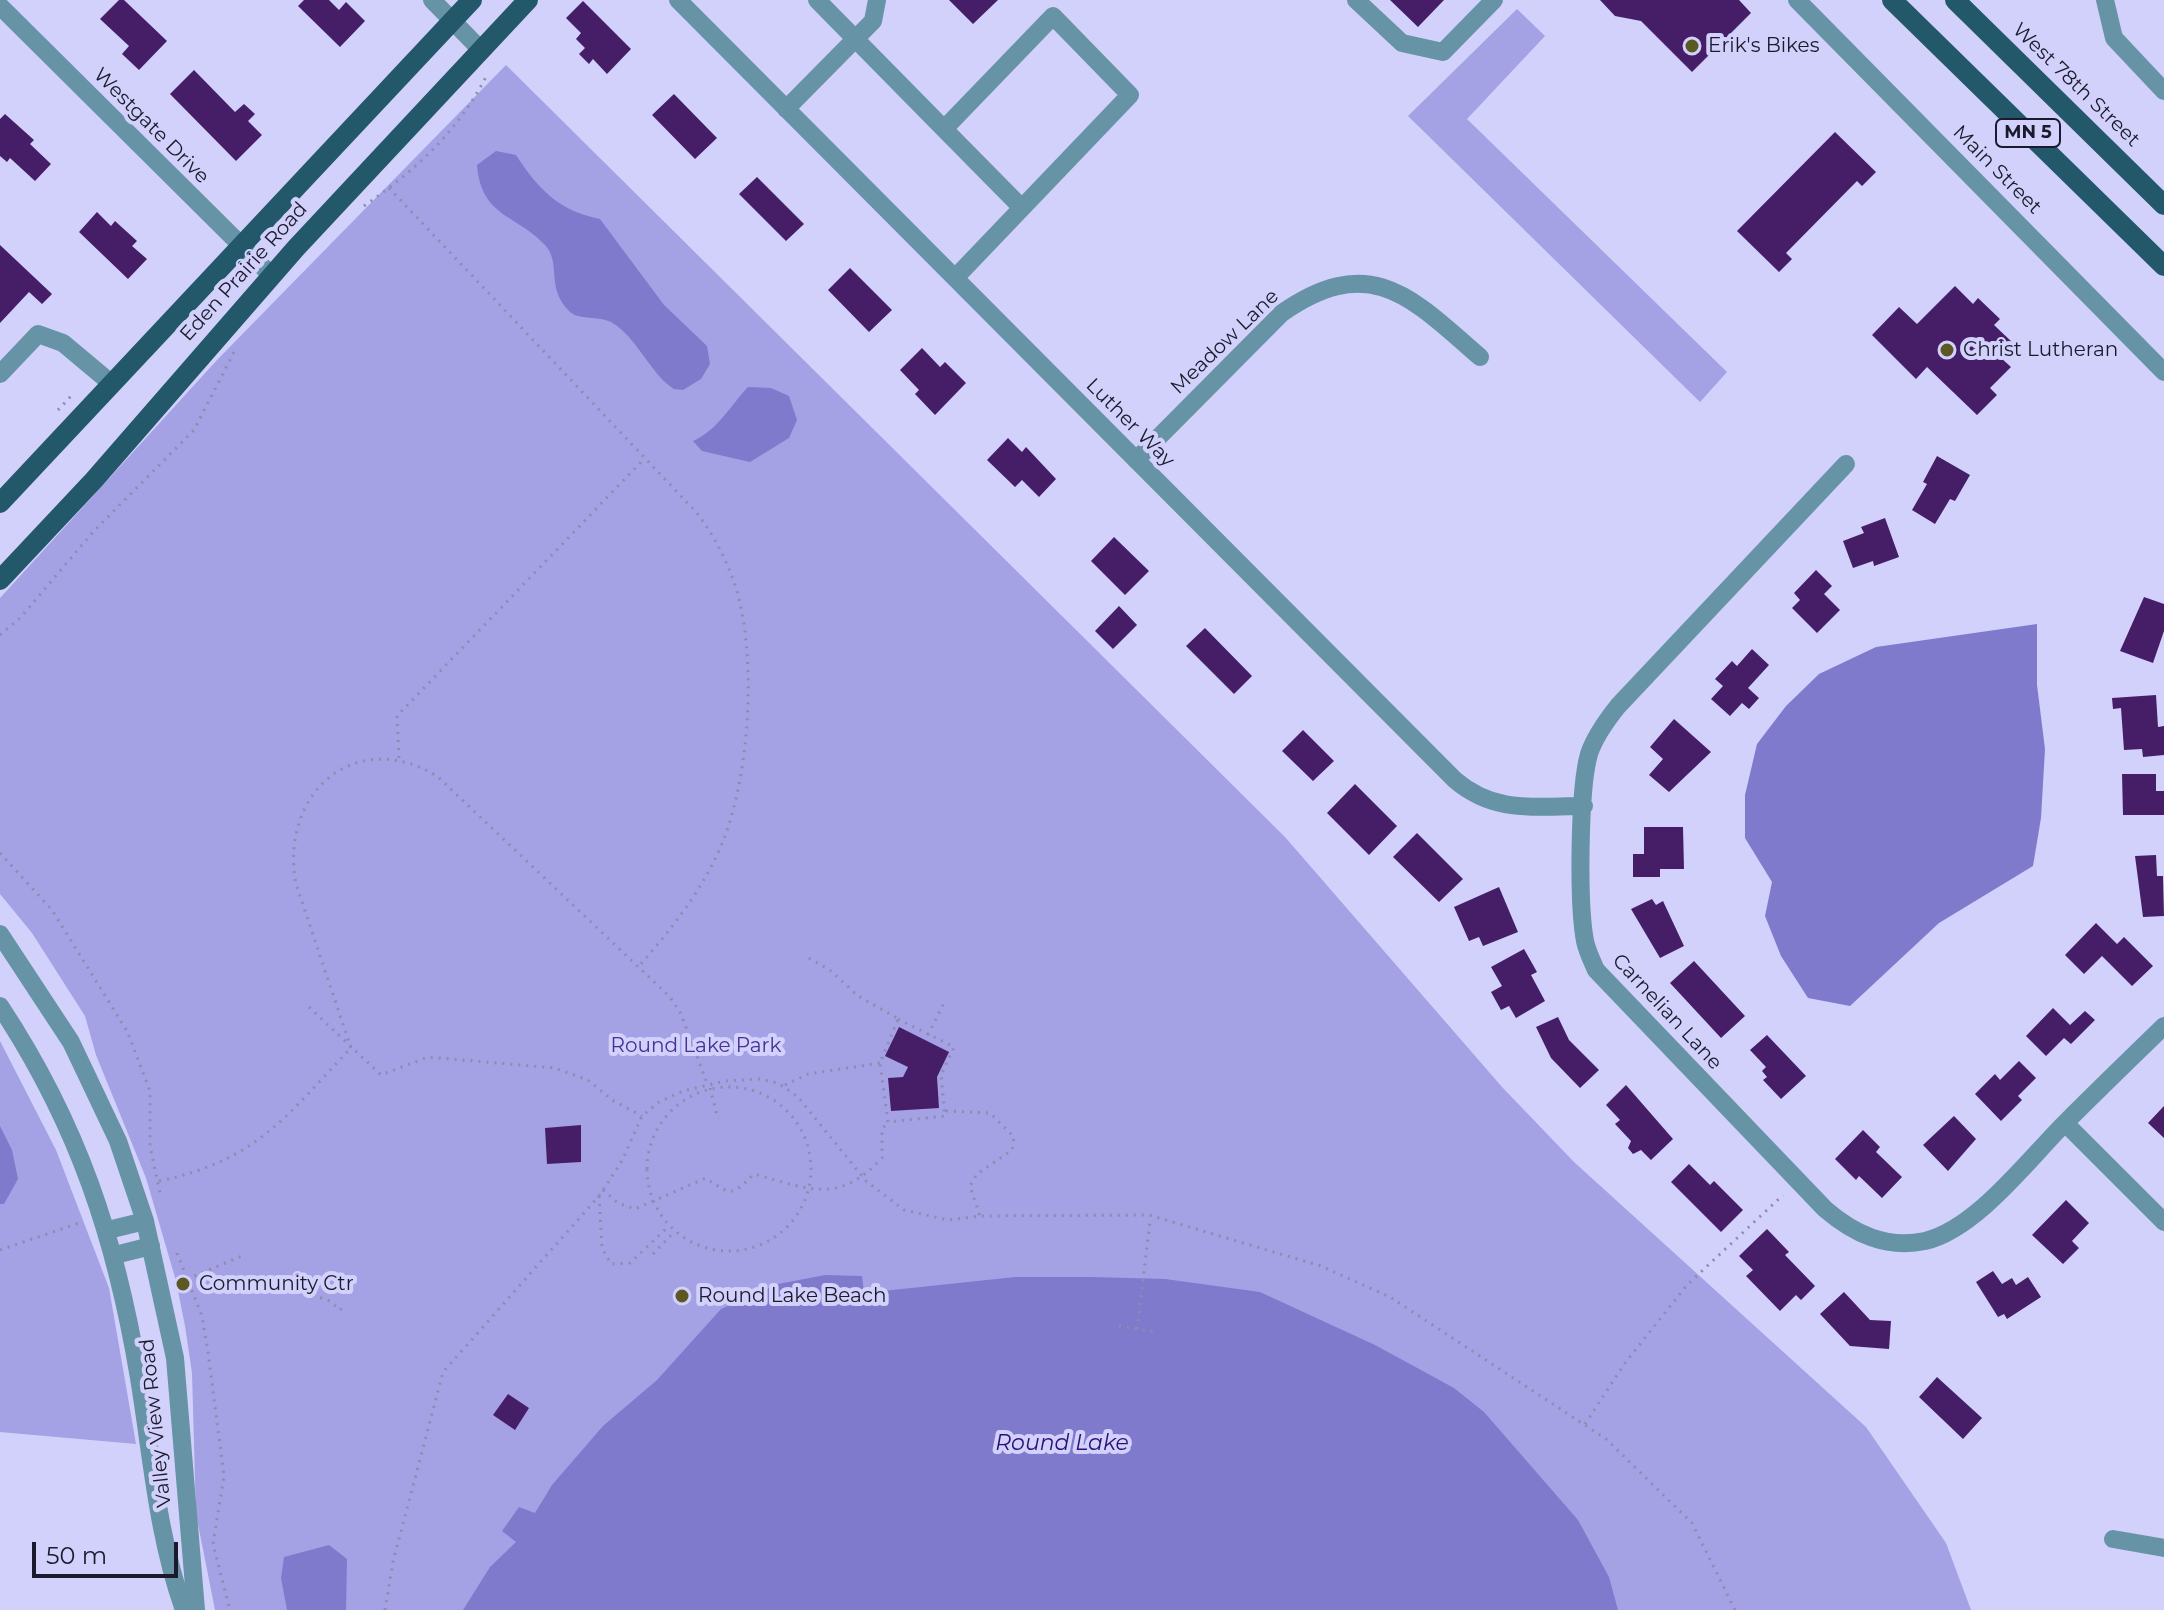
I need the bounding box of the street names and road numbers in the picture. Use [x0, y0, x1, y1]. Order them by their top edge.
street label: West 78th Street [2007, 18, 2145, 152]
street label: Westgate Drive [88, 63, 214, 189]
road number: MN 5 [1996, 119, 2060, 147]
street label: Main Street [1948, 121, 2046, 219]
street label: Eden Prairie Road [175, 198, 313, 346]
street label: Meadow Lane [1166, 285, 1284, 399]
street label: Luther Way [1081, 374, 1179, 472]
street label: Carnelian Lane [1607, 949, 1727, 1075]
street label: Valley View Road [135, 1337, 177, 1509]

